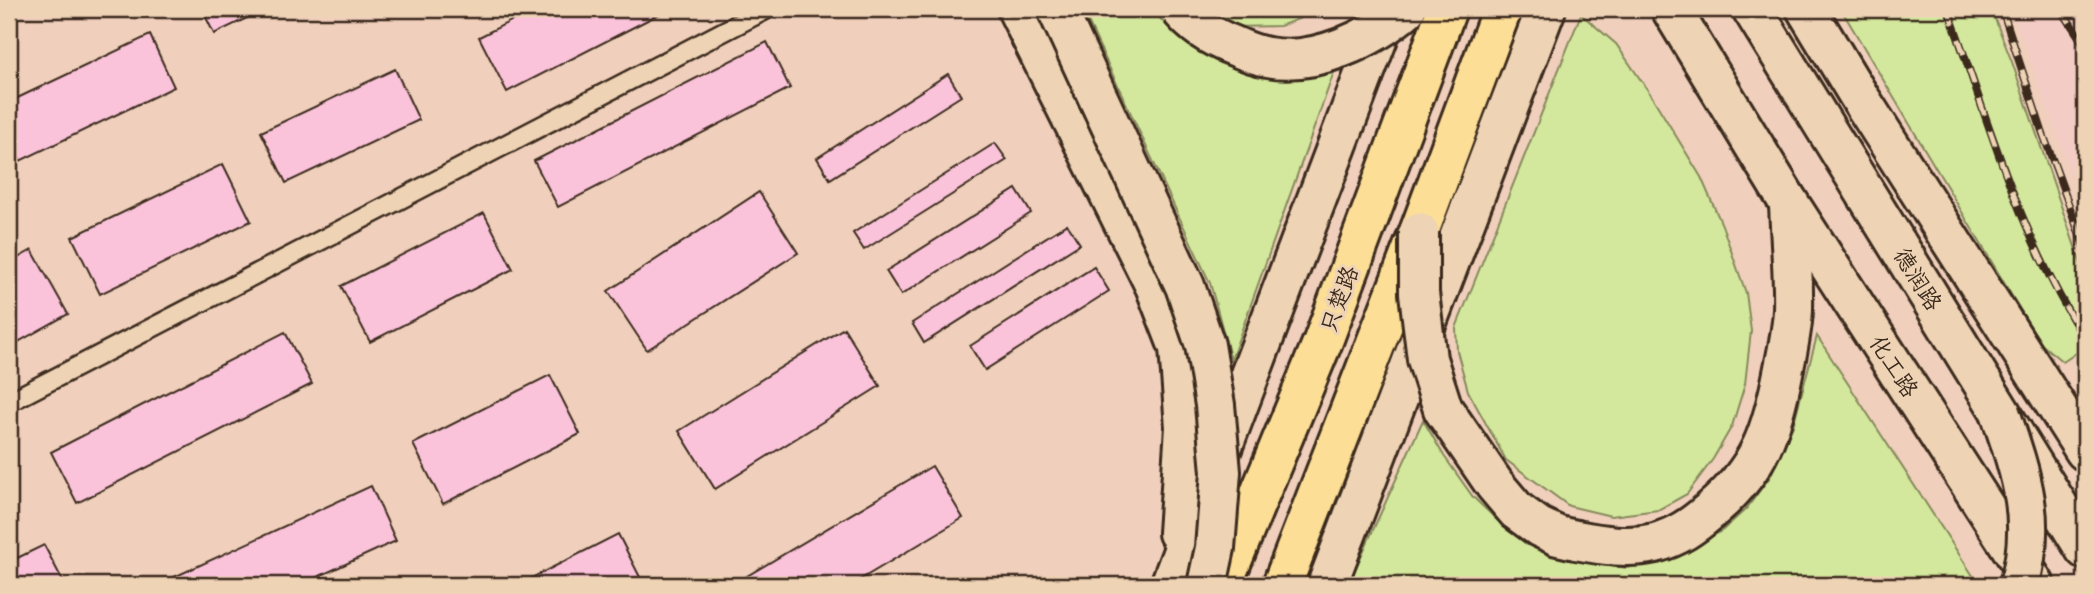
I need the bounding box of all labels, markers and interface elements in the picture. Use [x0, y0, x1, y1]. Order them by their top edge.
street label: 德润路 [1884, 242, 1948, 318]
street label: 只楚路 [1314, 262, 1369, 338]
street label: 化工路 [1859, 329, 1925, 405]

